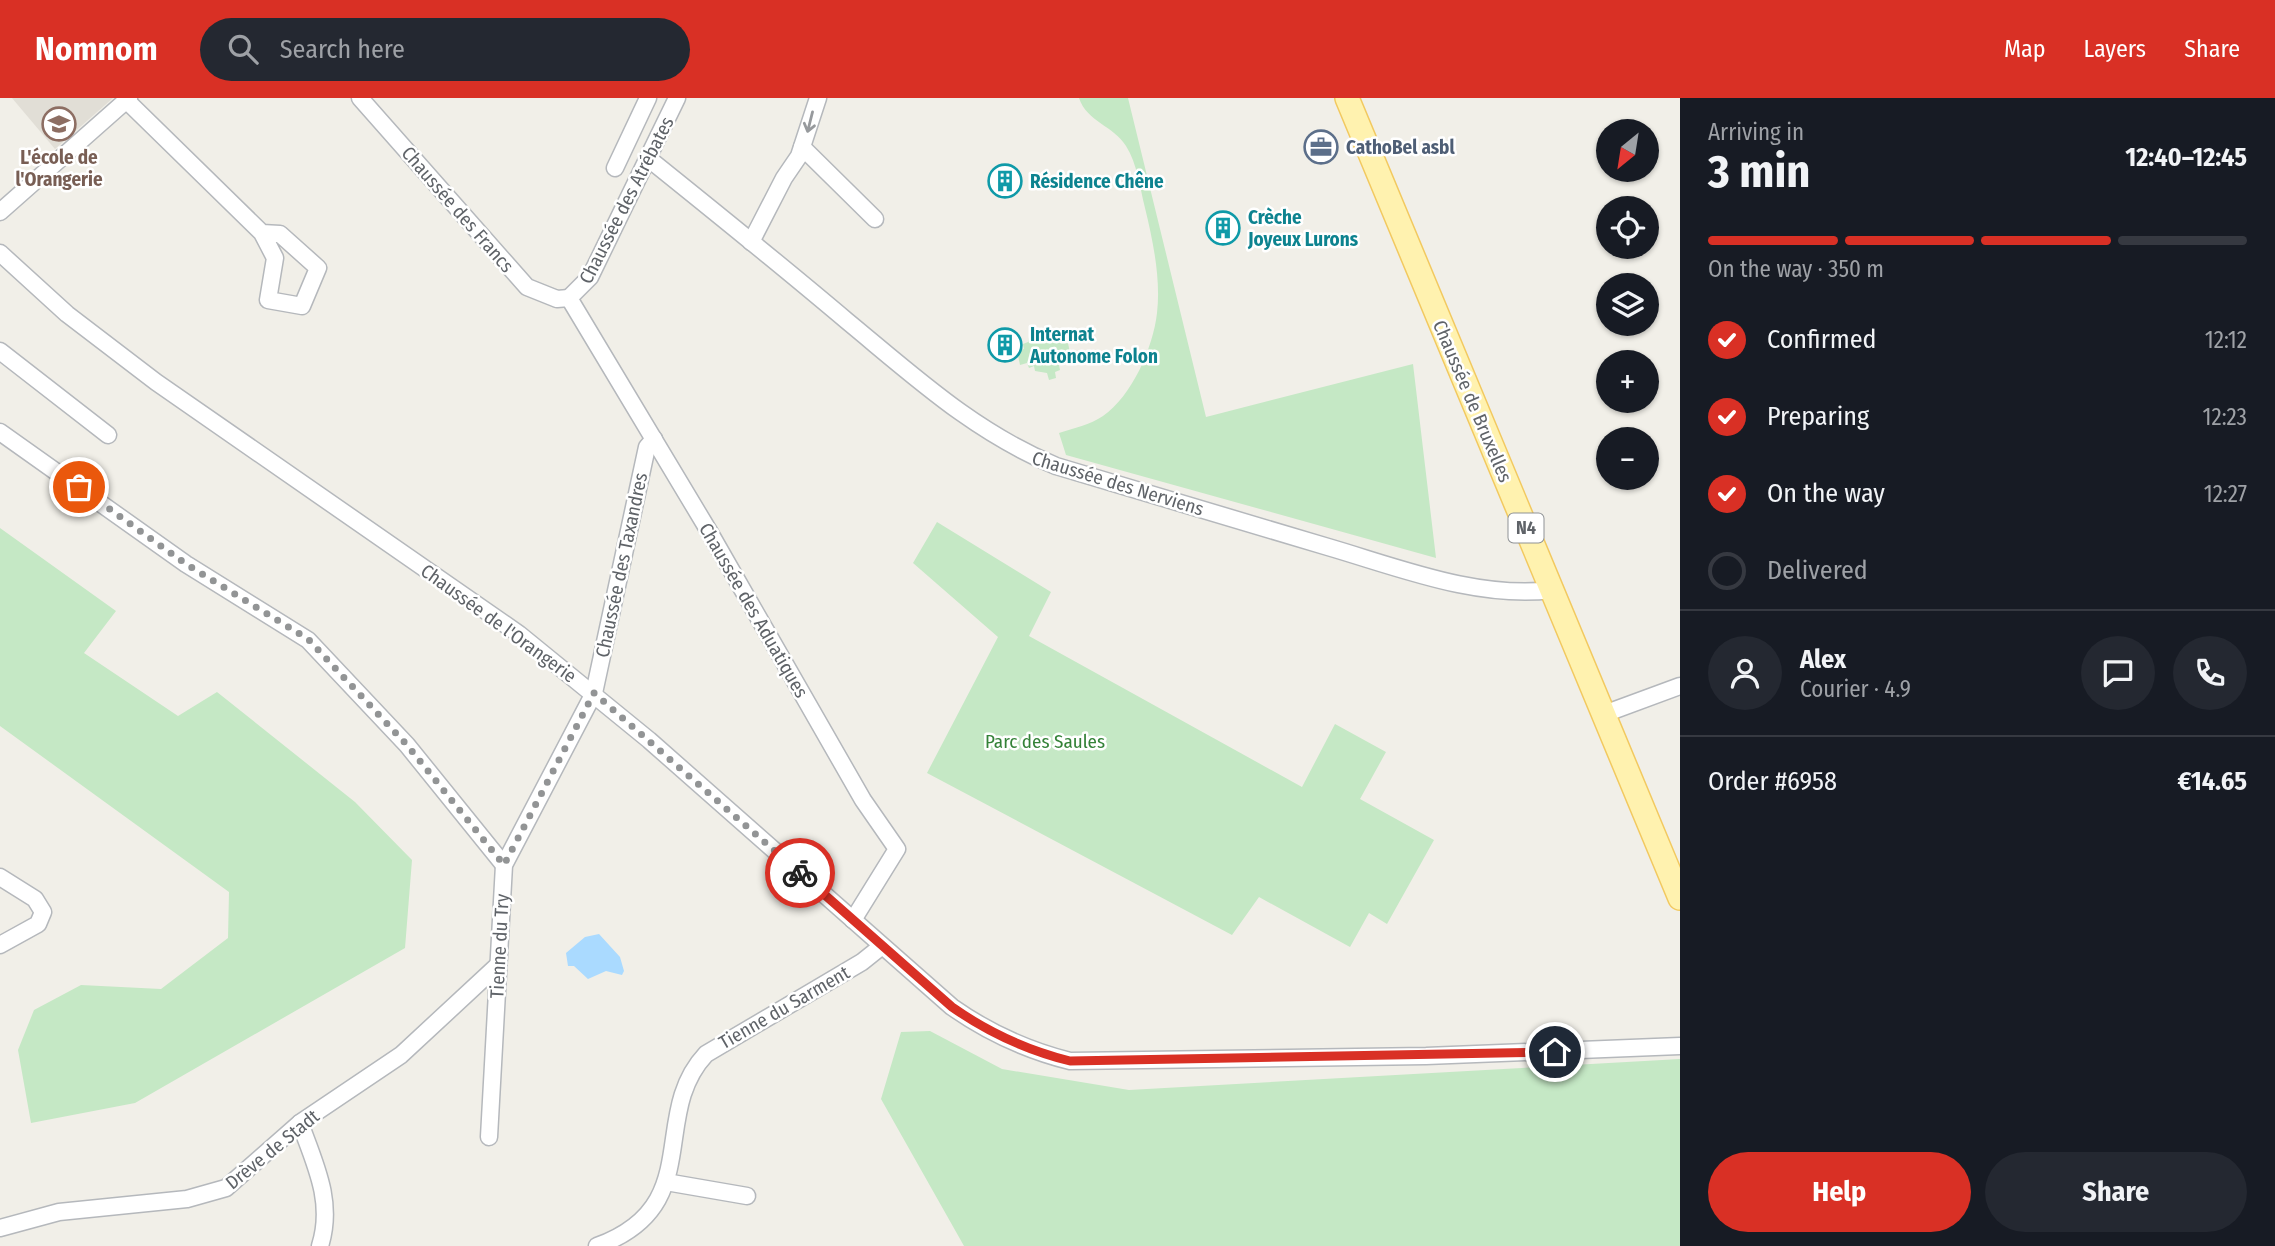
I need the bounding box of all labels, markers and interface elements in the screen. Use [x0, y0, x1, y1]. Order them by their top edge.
search box [200, 18, 690, 81]
text: Nomnom [35, 29, 158, 69]
icon: search [224, 30, 262, 68]
text: Search here [280, 34, 405, 65]
text: Map [2004, 35, 2046, 63]
text: Layers [2084, 35, 2146, 63]
text: Share [2184, 35, 2240, 63]
school or university icon: L'école de l'Orangerie [40, 105, 78, 143]
one-way arrow [803, 111, 816, 133]
street label: Chaussée des Atrébates [574, 113, 679, 288]
text: Arriving in [1708, 118, 1804, 146]
north arrow [1596, 119, 1659, 182]
map controls [1596, 119, 1659, 490]
office icon: CathoBel asbl [1302, 128, 1340, 166]
place label: CathoBel asbl [1346, 136, 1455, 159]
street label: Chaussée des Francs [397, 142, 519, 277]
text: 12:40–12:45 [2125, 142, 2247, 173]
text: 3 min [1708, 144, 1810, 199]
place label: L'école de l'Orangerie [15, 146, 103, 191]
building icon: Résidence Chêne [986, 162, 1024, 200]
place label: Résidence Chêne [1030, 170, 1164, 193]
button: locate [1596, 196, 1659, 259]
place label: Crèche Joyeux Lurons [1247, 206, 1359, 251]
building icon: Crèche Joyeux Lurons [1204, 209, 1242, 247]
text: On the way · 350 m [1708, 255, 1884, 283]
button: layers [1596, 273, 1659, 336]
street label: Chaussée de Bruxelles [1428, 317, 1517, 486]
icon: check [1708, 321, 1746, 359]
place label: Internat Autonome Folon [1029, 323, 1158, 368]
text: Confirmed [1767, 324, 1877, 355]
building icon: Internat Autonome Folon [986, 326, 1024, 364]
text: 12:12 [2205, 326, 2247, 354]
button: + [1596, 350, 1659, 413]
icon: check [1708, 398, 1746, 436]
text: Preparing [1767, 401, 1869, 432]
text: 12:23 [2203, 403, 2247, 431]
button: − [1596, 427, 1659, 490]
street label: Chaussée des Nerviens [1029, 446, 1207, 521]
pin [49, 457, 109, 517]
icon: bag [60, 468, 98, 506]
street label: Chaussée des Taxandres [591, 471, 652, 660]
icon: check [1708, 475, 1746, 513]
text: On the way [1767, 478, 1885, 509]
text: 12:27 [2204, 480, 2247, 508]
road number: N4 [1508, 514, 1544, 542]
street label: Chaussée des Aduatiques [694, 519, 813, 702]
text: Delivered [1767, 555, 1868, 586]
street label: Chaussée de l'Orangerie [416, 559, 581, 688]
button: person [1708, 636, 1782, 710]
button: chat [2081, 636, 2155, 710]
button: phone [2173, 636, 2247, 710]
text: Alex [1800, 644, 1846, 675]
text: Courier · 4.9 [1800, 675, 1911, 703]
park label: Parc des Saules [985, 730, 1105, 753]
text: Order #6958 [1708, 766, 1837, 797]
text: €14.65 [2178, 766, 2247, 797]
courier [765, 838, 835, 908]
icon: bike [781, 854, 819, 892]
street label: Tienne du Try [485, 893, 514, 999]
street label: Tienne du Sarment [715, 960, 854, 1054]
pin [1525, 1022, 1585, 1082]
icon: home [1536, 1033, 1574, 1071]
street label: Drève de Stadt [221, 1104, 324, 1194]
button: Help [1708, 1152, 1971, 1232]
button: Share [1985, 1152, 2247, 1232]

